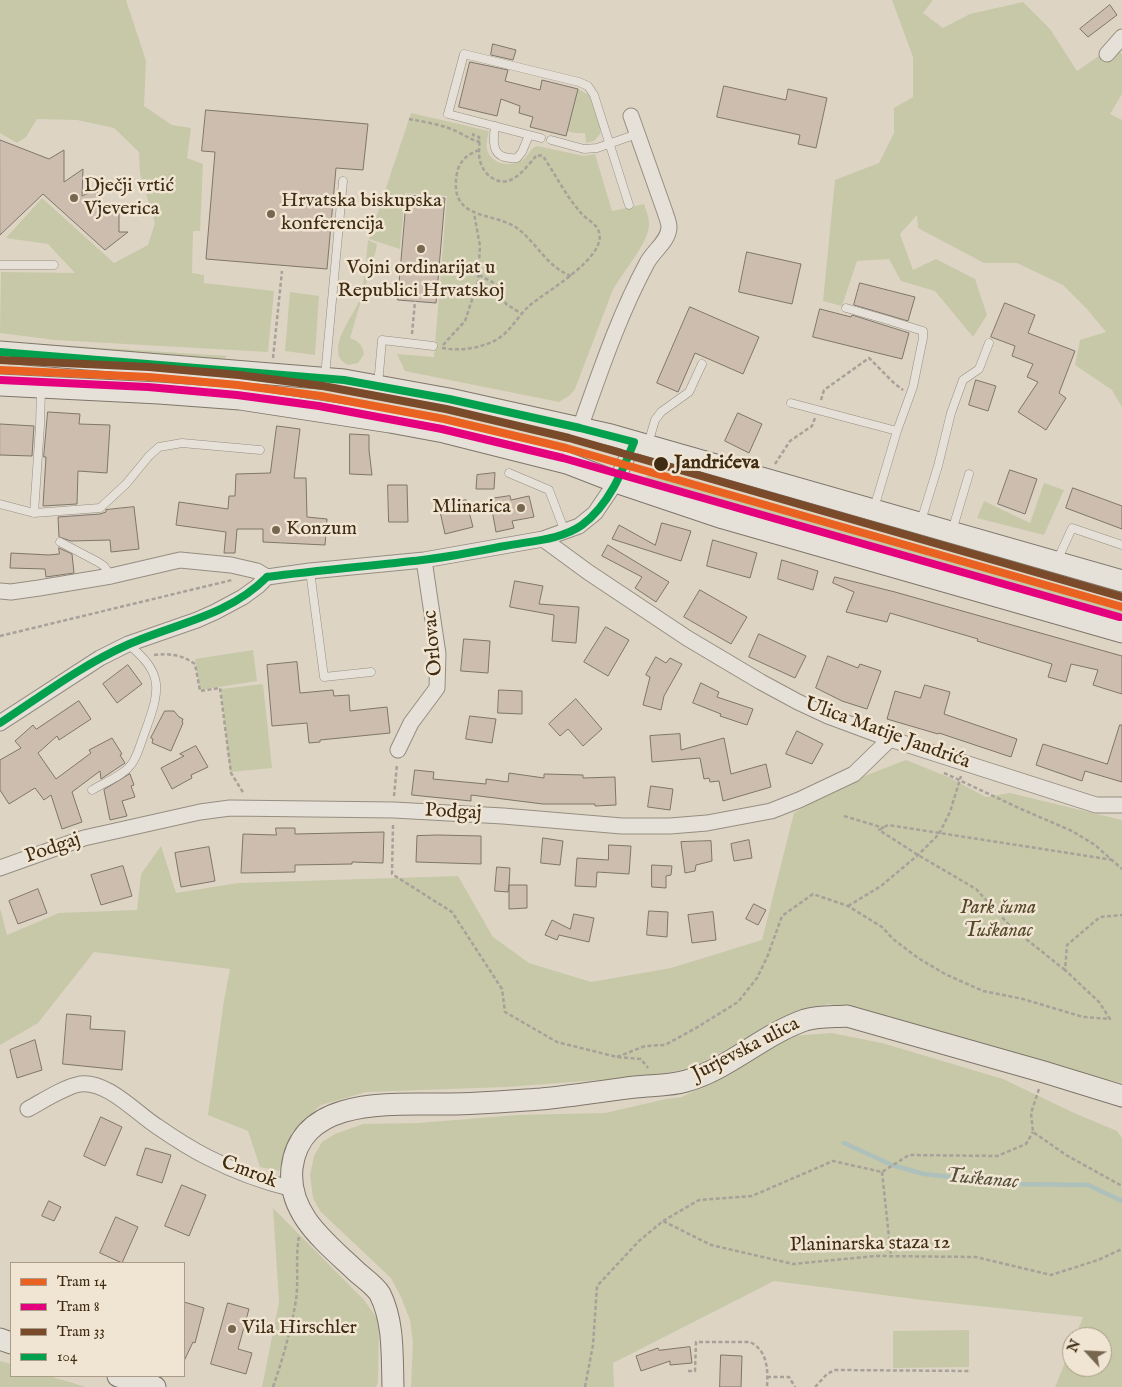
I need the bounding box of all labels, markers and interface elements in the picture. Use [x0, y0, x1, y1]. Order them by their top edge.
place label: Dječji vrtić Vjeverica [84, 175, 174, 222]
place label: Hrvatska biskupska konferencija [281, 190, 442, 237]
marker: Dječji vrtić Vjeverica [68, 192, 80, 204]
marker: Hrvatska biskupska konferencija [265, 208, 277, 220]
marker: Vojni ordinarijat u Republici Hrvatskoj [415, 243, 427, 255]
place label: Vojni ordinarijat u Republici Hrvatskoj [338, 257, 504, 304]
place label: Jandrićeva [674, 452, 759, 476]
marker: Jandrićeva [652, 455, 670, 473]
place label: Mlinarica [432, 496, 511, 520]
marker: Mlinarica [515, 502, 527, 514]
place label: Konzum [286, 518, 357, 542]
marker: Konzum [270, 524, 282, 536]
street label: Orlovac [419, 609, 449, 677]
street label: Ulica Matije Jandrića [801, 693, 973, 775]
street label: Podgaj [424, 800, 482, 826]
street label: Podgaj [22, 828, 84, 870]
park label: Park šuma Tuškanac [960, 897, 1036, 944]
street label: Jurjevska ulica [688, 1013, 804, 1087]
street label: Cmrok [217, 1151, 281, 1195]
water label: Tuškanac [944, 1164, 1020, 1196]
street label: Planinarska staza 12 [789, 1232, 951, 1258]
legend [10, 1262, 185, 1377]
text: Tram 14 [57, 1272, 107, 1291]
text: Tram 8 [57, 1297, 100, 1316]
place label: Vila Hirschler [242, 1317, 357, 1341]
text: Tram 33 [57, 1322, 105, 1341]
marker: Vila Hirschler [226, 1323, 238, 1335]
north arrow [1062, 1327, 1112, 1377]
text: N [1064, 1337, 1085, 1355]
text: 104 [57, 1347, 77, 1366]

